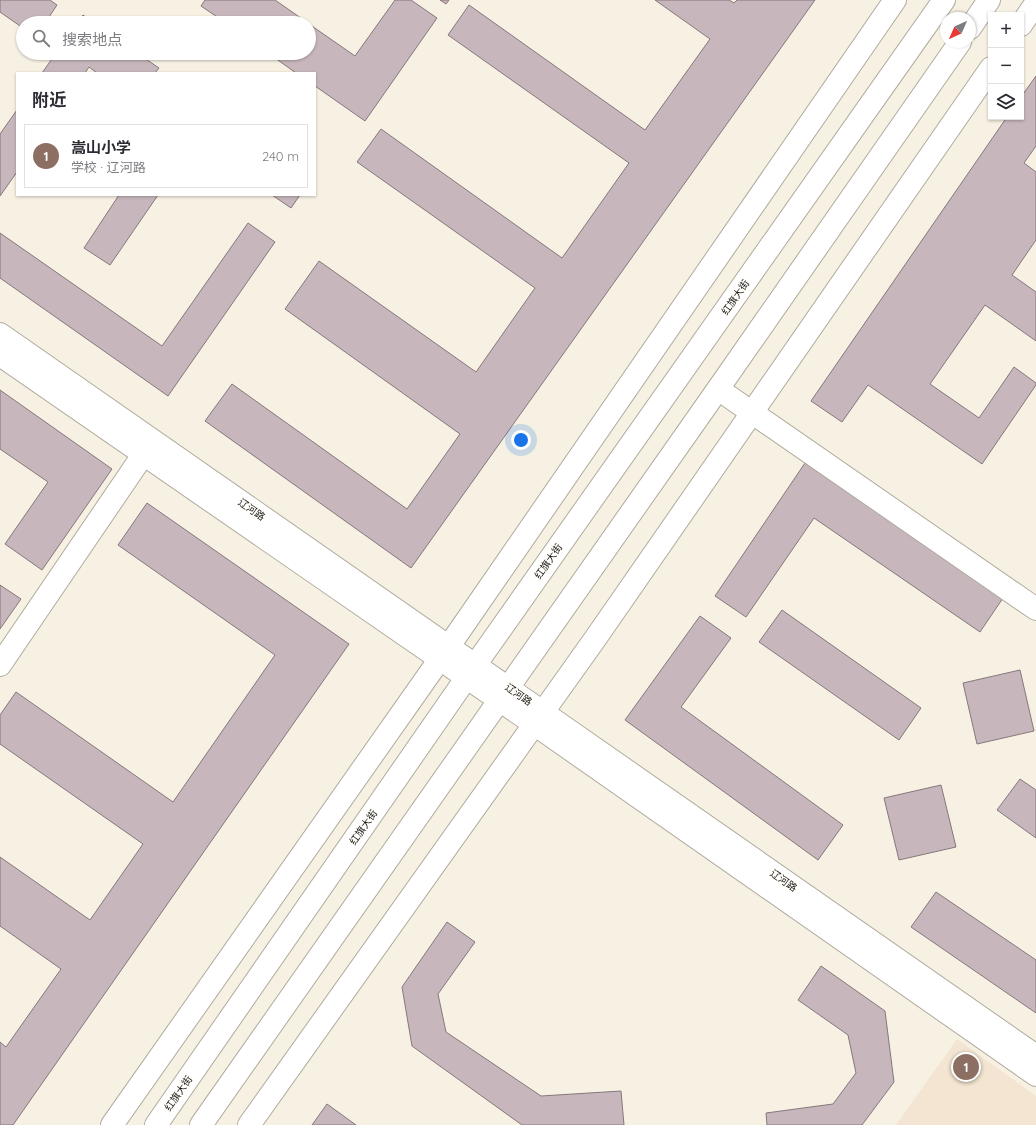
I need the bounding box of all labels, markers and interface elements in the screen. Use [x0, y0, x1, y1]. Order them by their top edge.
north arrow [940, 12, 976, 48]
map controls [988, 12, 1024, 120]
button: + [988, 12, 1024, 48]
search box [16, 16, 316, 60]
icon: search [30, 27, 52, 49]
text: 搜索地点 [62, 30, 122, 49]
button: − [988, 48, 1024, 84]
button: layers [988, 84, 1024, 120]
text: 附近 [32, 89, 66, 110]
text: 嵩山小学 [71, 138, 131, 157]
text: 1 [43, 148, 49, 164]
text: 240 m [262, 148, 299, 164]
text: 学校 · 辽河路 [71, 159, 146, 175]
street label: 红旗大街 [719, 277, 752, 317]
your location [511, 430, 531, 450]
street label: 辽河路 [236, 495, 268, 523]
street label: 红旗大街 [532, 541, 565, 581]
street label: 辽河路 [503, 680, 535, 708]
street label: 红旗大街 [347, 807, 380, 847]
street label: 辽河路 [768, 866, 800, 894]
pin: 1 [953, 1052, 979, 1082]
street label: 红旗大街 [162, 1073, 195, 1113]

